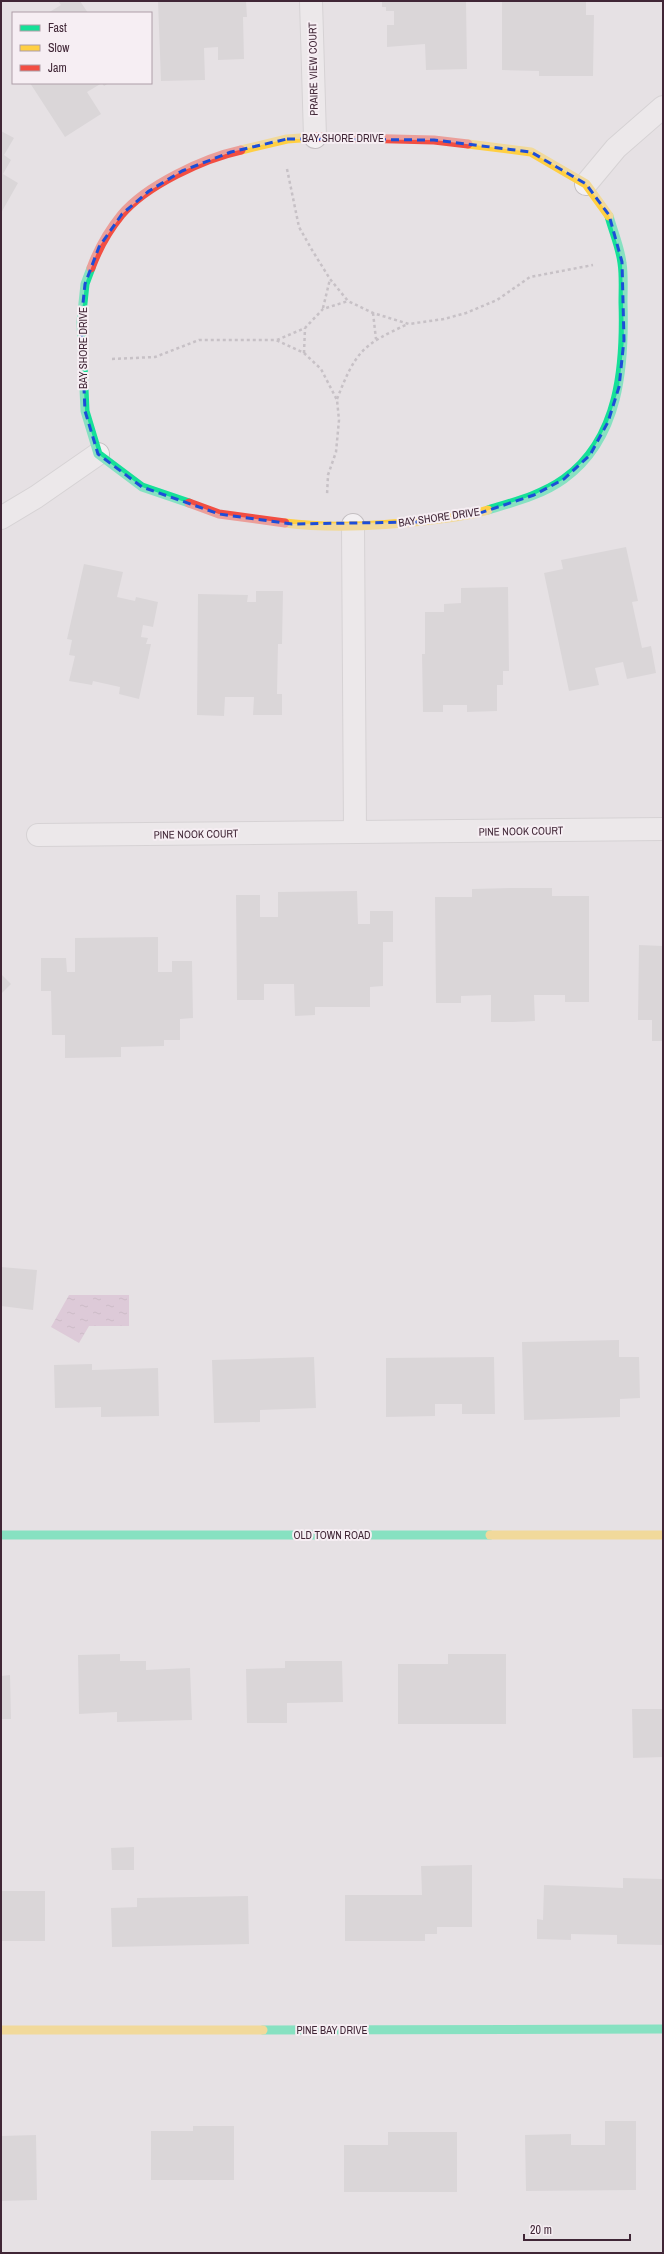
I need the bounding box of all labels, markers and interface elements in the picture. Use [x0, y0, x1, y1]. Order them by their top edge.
legend [12, 12, 152, 84]
text: Fast [48, 20, 67, 36]
street label: PRAIRE VIEW COURT [305, 22, 321, 116]
text: Slow [48, 40, 70, 56]
text: Jam [48, 60, 67, 76]
street label: BAY SHORE DRIVE [302, 131, 384, 145]
street label: BAY SHORE DRIVE [76, 307, 90, 389]
street label: BAY SHORE DRIVE [397, 504, 481, 530]
street label: PINE NOOK COURT [479, 823, 564, 839]
street label: PINE NOOK COURT [154, 826, 239, 842]
street label: OLD TOWN ROAD [294, 1528, 370, 1542]
street label: PINE BAY DRIVE [297, 2023, 367, 2037]
scale bar [524, 2216, 630, 2242]
text: 20 m [530, 2222, 552, 2238]

